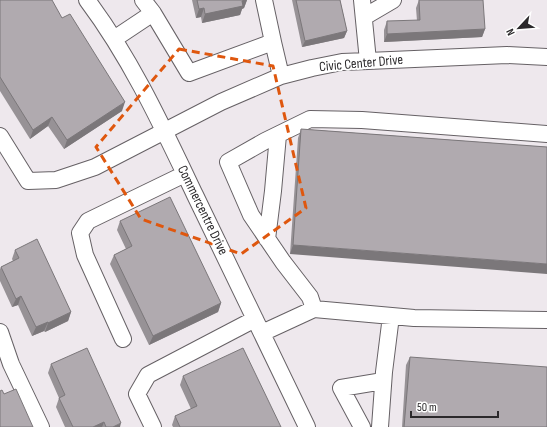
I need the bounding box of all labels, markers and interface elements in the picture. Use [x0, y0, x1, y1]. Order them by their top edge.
north arrow [499, 8, 539, 48]
text: N [503, 27, 518, 38]
street label: Civic Center Drive [318, 51, 404, 75]
street label: Commercentre Drive [174, 162, 232, 258]
scale bar [411, 393, 498, 419]
text: 50 m [417, 400, 437, 415]

